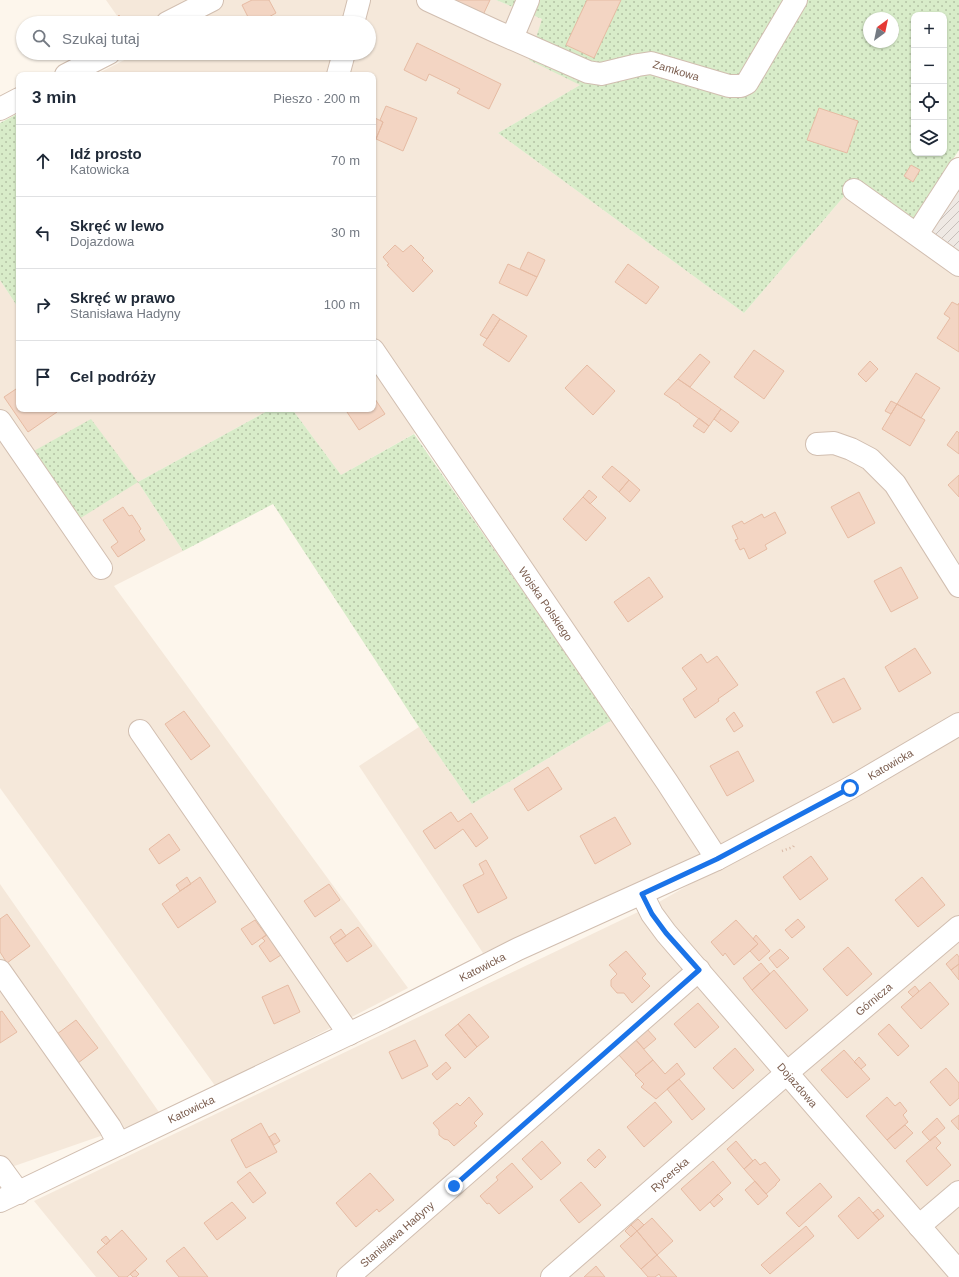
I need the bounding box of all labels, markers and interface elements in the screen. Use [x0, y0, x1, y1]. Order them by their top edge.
north arrow [863, 12, 899, 48]
map controls [911, 12, 947, 156]
button: + [911, 12, 947, 48]
search box [16, 16, 376, 60]
icon: search [30, 27, 52, 49]
text: Szukaj tutaj [62, 30, 140, 47]
button: − [911, 48, 947, 84]
street label: Zamkowa [651, 58, 702, 83]
button: locate [911, 84, 947, 120]
text: 3 min [32, 88, 76, 107]
text: Pieszo · 200 m [273, 91, 360, 106]
button: layers [911, 120, 947, 156]
text: Idź prosto [70, 145, 142, 162]
icon: ahead [32, 150, 54, 172]
text: 70 m [331, 153, 360, 168]
text: Katowicka [70, 162, 129, 177]
text: Skręć w lewo [70, 217, 164, 234]
icon: left [32, 222, 54, 244]
text: 30 m [331, 225, 360, 240]
text: Dojazdowa [70, 234, 134, 249]
text: Skręć w prawo [70, 289, 175, 306]
icon: right [32, 294, 54, 316]
text: 100 m [324, 297, 360, 312]
text: Stanisława Hadyny [70, 306, 181, 321]
icon: arrive [32, 366, 54, 388]
text: Cel podróży [70, 368, 156, 385]
street label: Wojska Polskiego [516, 565, 575, 643]
street label: Katowicka [866, 746, 916, 782]
route start [841, 779, 859, 797]
street label: Katowicka [457, 950, 508, 984]
street label: Górnicza [853, 980, 895, 1018]
street label: Dojazdowa [775, 1061, 820, 1110]
street label: Katowicka [166, 1093, 217, 1126]
street label: Rycerska [649, 1155, 692, 1194]
route end [445, 1177, 463, 1195]
street label: Stanisława Hadyny [358, 1199, 437, 1270]

